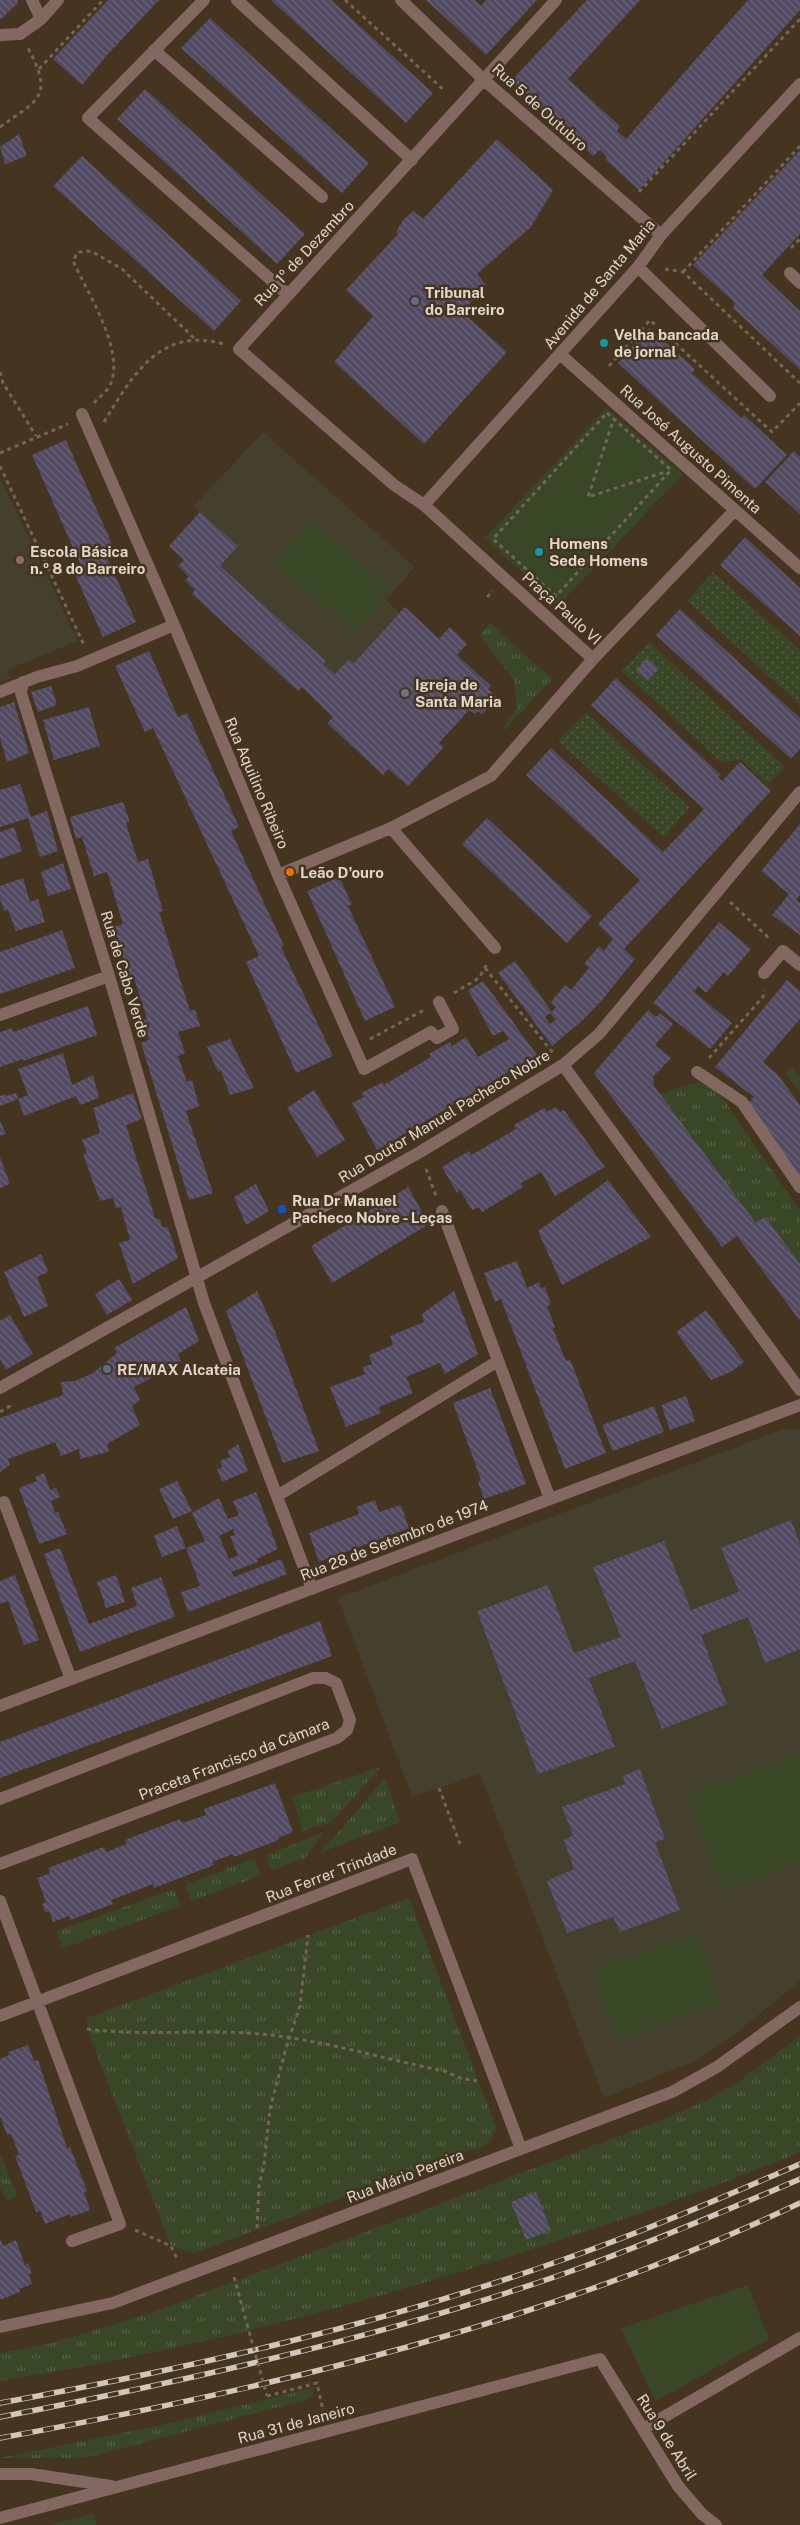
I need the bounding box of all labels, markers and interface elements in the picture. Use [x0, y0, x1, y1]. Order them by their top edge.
street label: Rua 5 de Outubro [489, 60, 591, 154]
street label: Rua 1º de Dezembro [251, 197, 357, 309]
street label: Avenida de Santa Maria [540, 216, 658, 352]
place label: Tribunal do Barreiro [425, 284, 505, 318]
marker: Tribunal do Barreiro [409, 295, 421, 307]
place label: Velha bancada de jornal [614, 326, 719, 360]
marker: Velha bancada de jornal [598, 337, 610, 349]
street label: Rua José Augusto Pimenta [617, 381, 765, 517]
place label: Homens Sede Homens [549, 535, 648, 569]
place label: Escola Básica n.º 8 do Barreiro [30, 543, 146, 577]
marker: Homens Sede Homens [533, 546, 545, 558]
marker: Escola Básica n.º 8 do Barreiro [14, 554, 26, 566]
street label: Praça Paulo VI [519, 568, 605, 648]
place label: Igreja de Santa Maria [415, 676, 501, 710]
marker: Igreja de Santa Maria [399, 687, 411, 699]
street label: Rua Aquilino Ribeiro [222, 715, 292, 851]
place label: Leão D'ouro [300, 864, 384, 881]
marker: Leão D'ouro [284, 866, 296, 878]
street label: Rua de Cabo Verde [98, 909, 152, 1039]
street label: Rua Doutor Manuel Pacheco Nobre [335, 1046, 553, 1186]
place label: Rua Dr Manuel Pacheco Nobre - Leças [292, 1192, 452, 1226]
marker: Rua Dr Manuel Pacheco Nobre - Leças [276, 1203, 288, 1215]
place label: RE/MAX Alcateia [117, 1361, 241, 1378]
marker: RE/MAX Alcateia [101, 1363, 113, 1375]
street label: Rua 28 de Setembro de 1974 [298, 1496, 490, 1584]
street label: Praceta Francisco da Câmara [136, 1715, 332, 1803]
street label: Rua Ferrer Trindade [263, 1840, 399, 1906]
street label: Rua Mário Pereira [344, 2146, 466, 2206]
street label: Rua 9 de Abril [634, 2391, 700, 2483]
street label: Rua 31 de Janeiro [236, 2399, 356, 2447]

